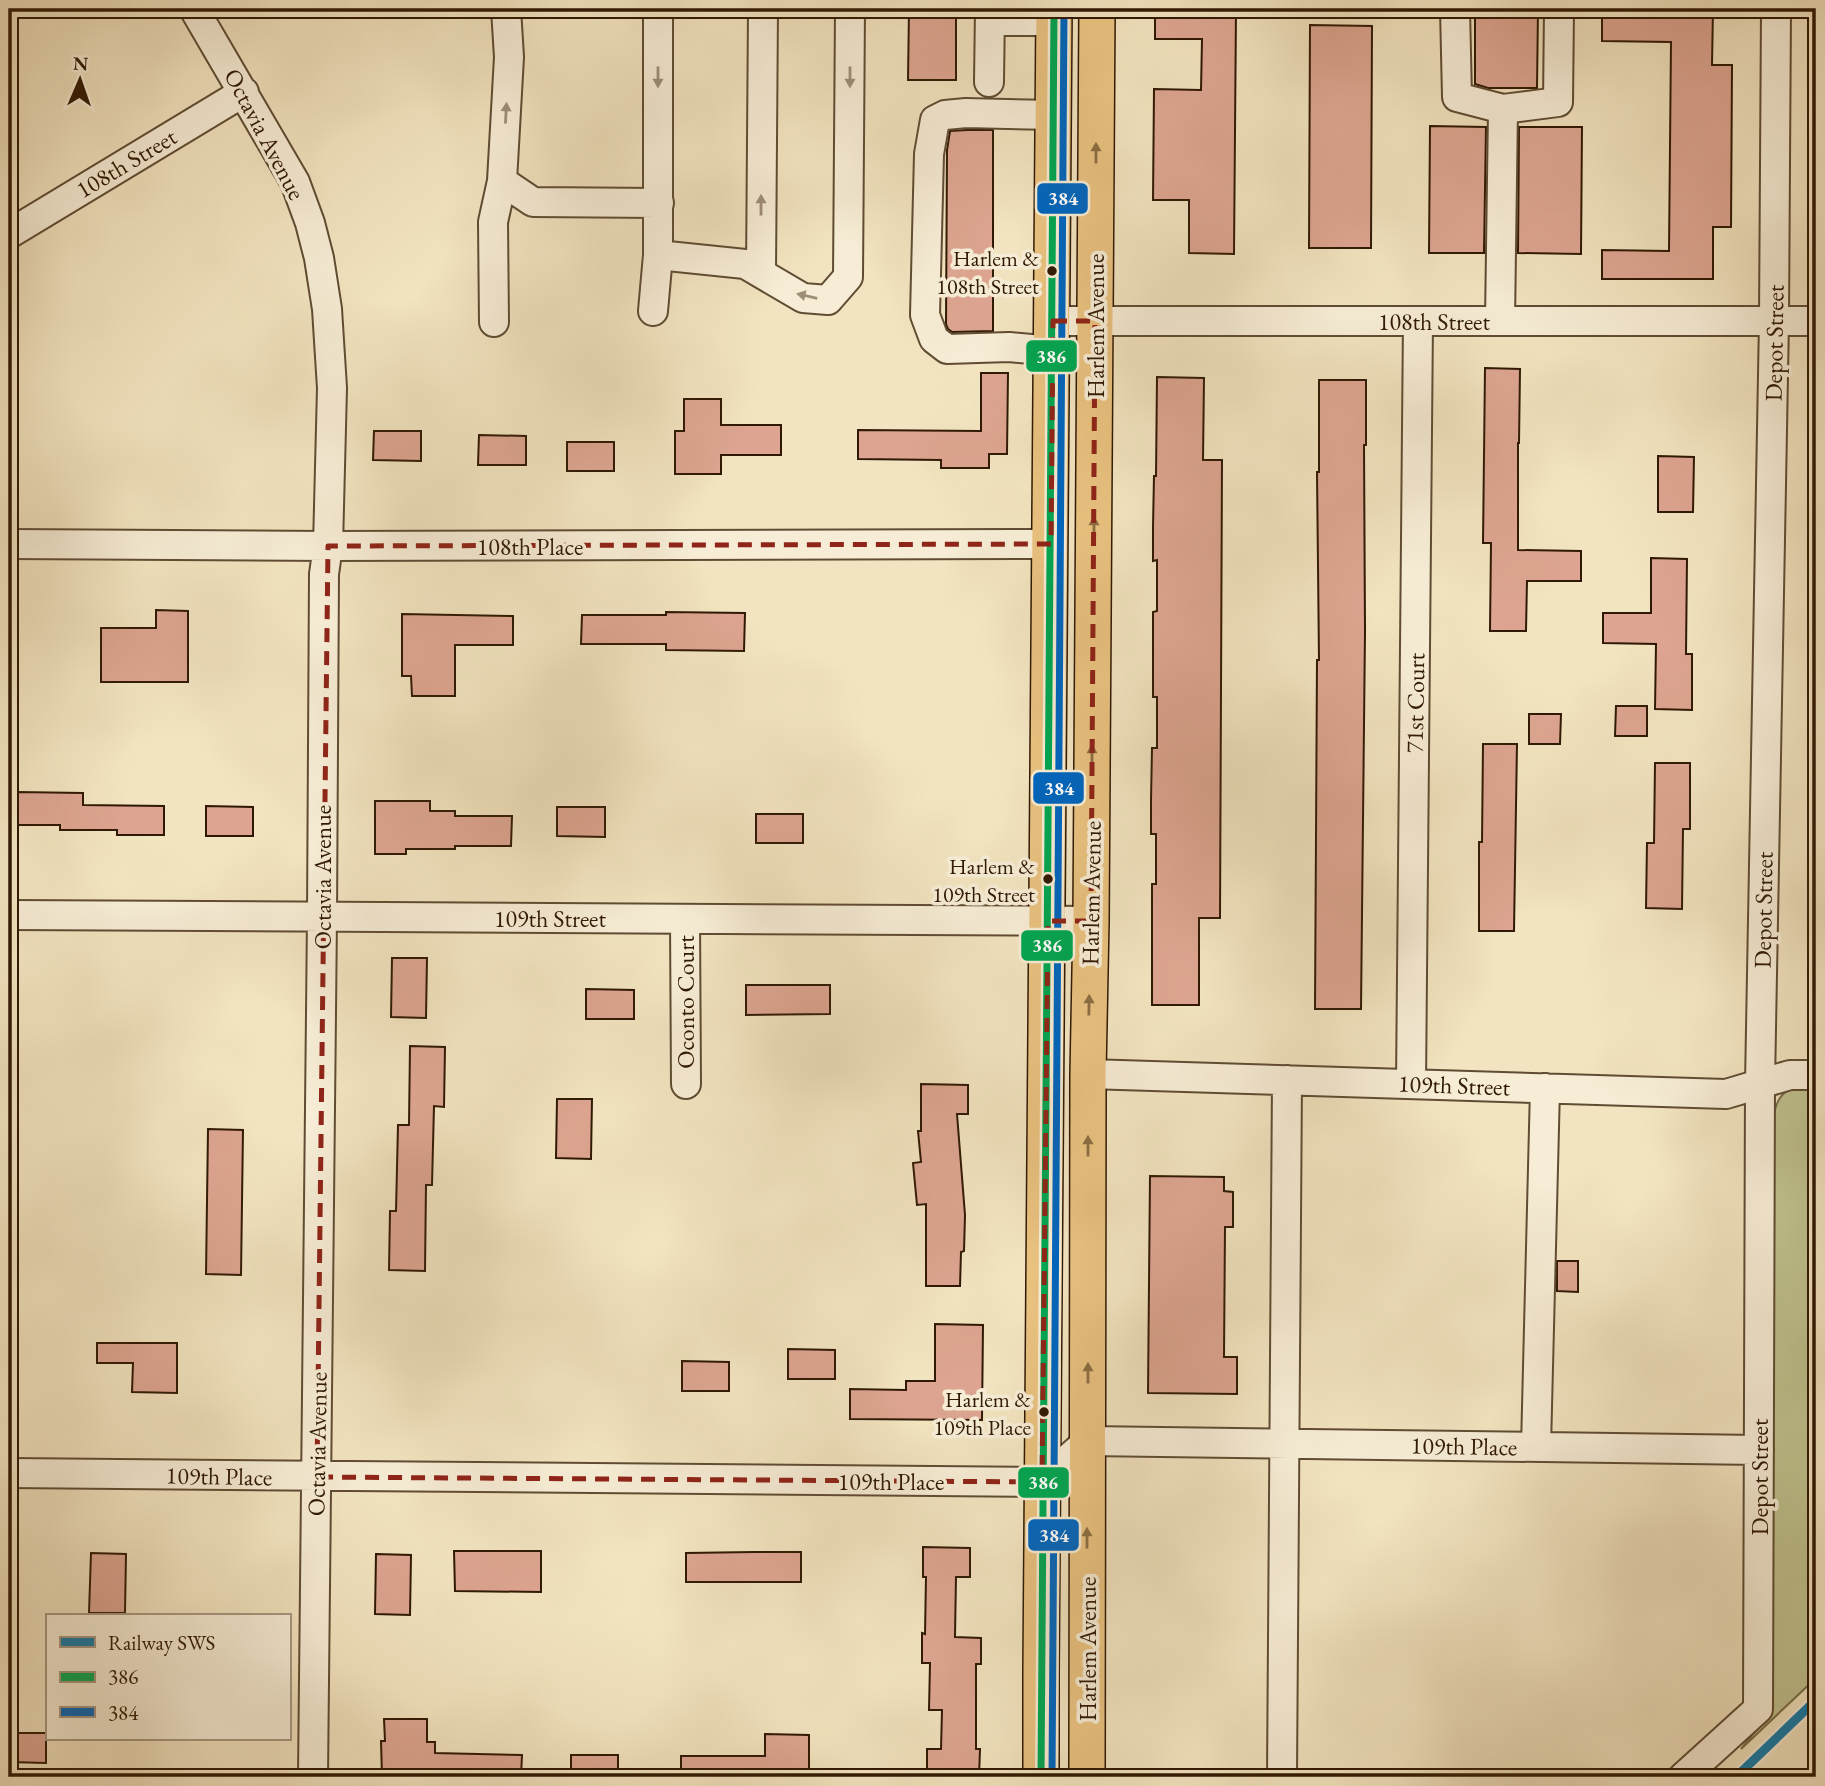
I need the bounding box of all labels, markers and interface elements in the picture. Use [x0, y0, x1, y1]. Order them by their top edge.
north arrow [46, 46, 116, 116]
text: N [72, 51, 89, 76]
street label: Octavia Avenue [217, 63, 313, 205]
one-way arrow [652, 66, 664, 88]
one-way arrow [844, 66, 856, 88]
one-way arrow [501, 102, 512, 124]
street label: 108th Street [70, 121, 182, 205]
one-way arrow [1090, 141, 1102, 163]
line badge: 384 [1036, 182, 1089, 215]
text: 384 [1048, 186, 1079, 211]
one-way arrow [756, 194, 767, 216]
place label: Harlem & 108th Street [936, 244, 1039, 301]
street label: Harlem Avenue [1080, 254, 1111, 398]
marker: Harlem & 108th Street [1045, 264, 1059, 278]
street label: Depot Street [1757, 284, 1791, 402]
one-way arrow [796, 291, 818, 302]
street label: 108th Street [1378, 306, 1490, 337]
line badge: 386 [1025, 339, 1078, 373]
text: 386 [1036, 344, 1066, 369]
one-way arrow [1088, 516, 1100, 538]
street label: 108th Place [477, 531, 583, 562]
street label: 71st Court [1399, 652, 1431, 753]
one-way arrow [1086, 743, 1098, 765]
line badge: 384 [1032, 771, 1085, 805]
text: 384 [1044, 776, 1075, 801]
street label: Octavia Avenue [307, 805, 338, 949]
street label: Harlem Avenue [1074, 820, 1108, 966]
street label: Depot Street [1746, 851, 1780, 969]
place label: Harlem & 109th Street [932, 852, 1035, 909]
marker: Harlem & 109th Street [1041, 872, 1055, 886]
street label: 109th Street [494, 903, 606, 934]
line badge: 386 [1020, 929, 1074, 962]
text: 386 [1032, 933, 1062, 958]
street label: Oconto Court [670, 935, 701, 1069]
one-way arrow [1084, 994, 1095, 1016]
street label: 109th Street [1398, 1068, 1511, 1102]
one-way arrow [1082, 1134, 1094, 1156]
one-way arrow [1082, 1362, 1094, 1384]
street label: Octavia Avenue [300, 1372, 334, 1516]
place label: Harlem & 109th Place [933, 1385, 1031, 1442]
marker: Harlem & 109th Place [1037, 1405, 1051, 1419]
street label: Depot Street [1744, 1418, 1775, 1535]
street label: 109th Place [1410, 1430, 1518, 1462]
street label: 109th Place [165, 1460, 273, 1492]
street label: 109th Place [838, 1466, 944, 1497]
line badge: 386 [1017, 1466, 1070, 1499]
text: 386 [1028, 1470, 1058, 1495]
line badge: 384 [1027, 1518, 1080, 1552]
text: 384 [1039, 1523, 1070, 1548]
one-way arrow [1082, 1526, 1093, 1548]
street label: Harlem Avenue [1072, 1577, 1103, 1721]
legend [46, 1614, 290, 1740]
text: Railway SWS [108, 1629, 215, 1656]
text: 386 [108, 1663, 138, 1690]
text: 384 [108, 1699, 139, 1726]

